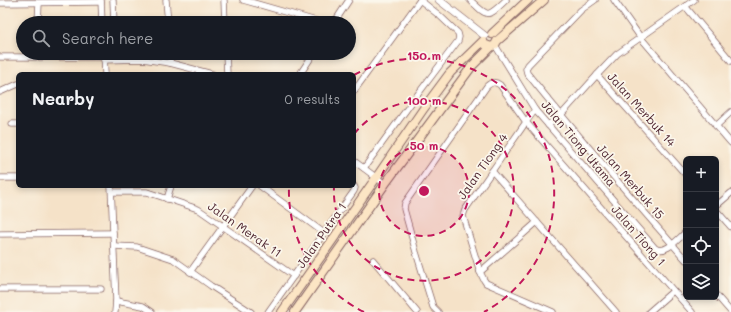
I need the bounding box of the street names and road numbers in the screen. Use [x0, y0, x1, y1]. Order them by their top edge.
street label: Jalan Merbuk 14 [604, 68, 680, 150]
street label: Jalan Tiong Utama [538, 97, 620, 189]
street label: Jalan Tiong 4 [453, 130, 511, 202]
street label: Jalan Merbuk 15 [594, 140, 668, 222]
street label: Jalan Merak 11 [205, 198, 285, 260]
street label: Jalan Putra 1 [292, 199, 350, 271]
street label: Jalan Tiong 1 [608, 201, 670, 269]

